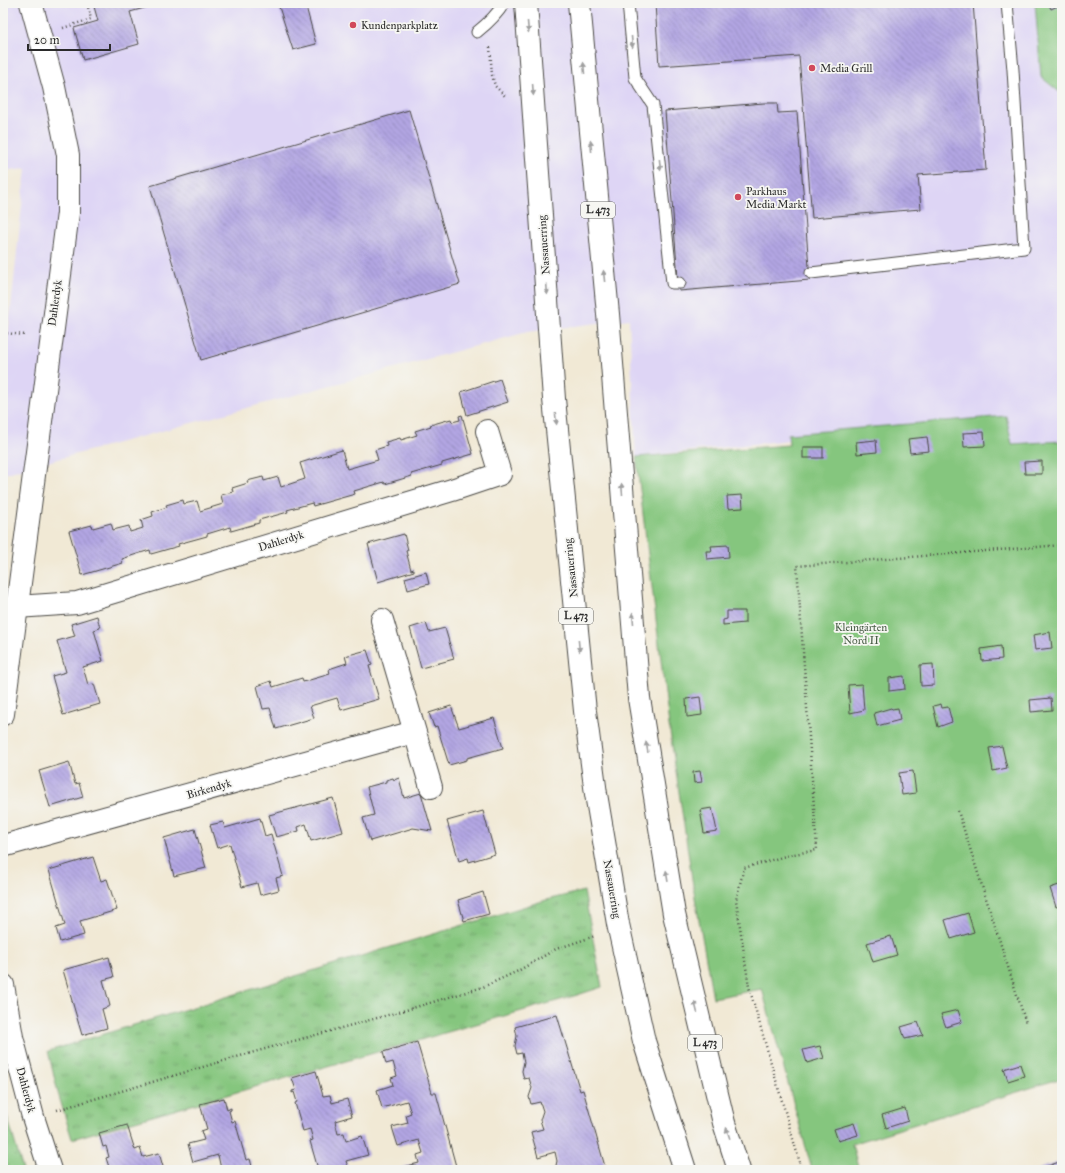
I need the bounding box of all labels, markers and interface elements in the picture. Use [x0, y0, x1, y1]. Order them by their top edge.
place label: Kundenparkplatz [361, 19, 438, 32]
marker: Kundenparkplatz [348, 20, 358, 30]
one-way arrow [525, 21, 532, 33]
scale bar [28, 26, 110, 52]
text: 20 m [34, 33, 60, 47]
one-way arrow [628, 36, 635, 48]
one-way arrow [581, 62, 588, 74]
place label: Media Grill [820, 62, 873, 75]
marker: Media Grill [807, 63, 817, 73]
one-way arrow [529, 84, 536, 96]
one-way arrow [588, 140, 595, 152]
one-way arrow [656, 159, 663, 171]
place label: Parkhaus Media Markt [746, 185, 806, 211]
marker: Parkhaus Media Markt [733, 192, 743, 202]
road number: L 473 [581, 202, 615, 218]
street label: Nassauerring [535, 214, 553, 275]
one-way arrow [601, 270, 607, 282]
street label: Dahlerdyk [45, 278, 65, 327]
one-way arrow [543, 283, 550, 295]
one-way arrow [553, 413, 560, 425]
one-way arrow [619, 483, 625, 495]
street label: Dahlerdyk [257, 528, 306, 554]
street label: Nassauerring [561, 537, 581, 598]
road number: L 473 [559, 608, 593, 624]
one-way arrow [629, 612, 636, 624]
park label: Kleingärten Nord II [835, 621, 887, 647]
one-way arrow [576, 640, 582, 652]
one-way arrow [644, 741, 650, 754]
street label: Birkendyk [185, 776, 233, 802]
street label: Nassauerring [600, 859, 624, 920]
one-way arrow [664, 870, 670, 882]
one-way arrow [693, 1001, 699, 1013]
road number: L 473 [688, 1035, 722, 1051]
street label: Dahlerdyk [14, 1066, 39, 1115]
one-way arrow [724, 1127, 730, 1139]

